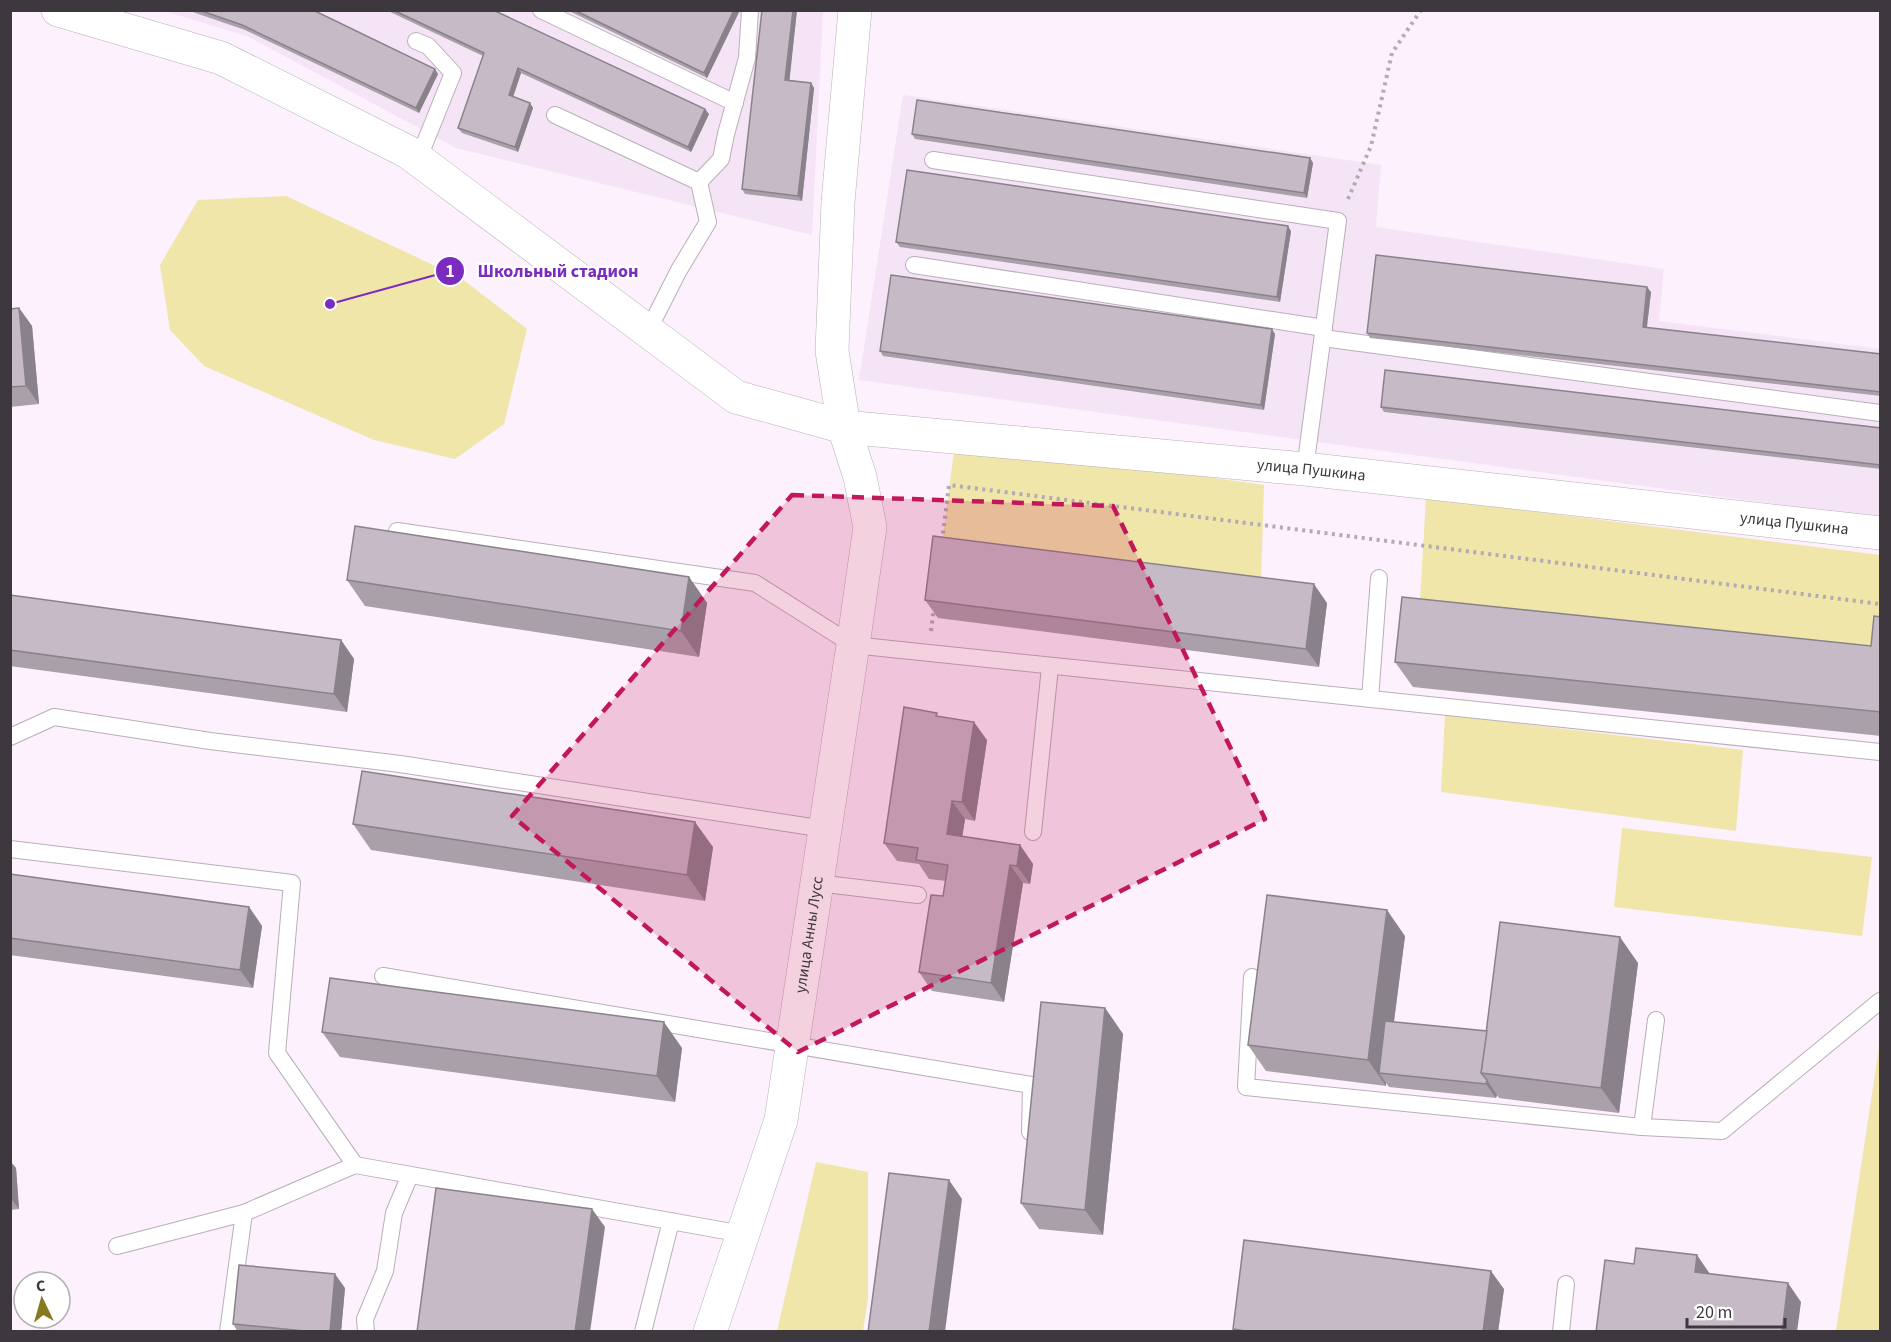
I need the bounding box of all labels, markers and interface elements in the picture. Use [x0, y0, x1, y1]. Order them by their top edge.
callout: Школьный стадион [435, 253, 650, 289]
text: 1 [445, 259, 455, 284]
text: Школьный стадион [478, 259, 638, 284]
street label: улица Пушкина [1256, 454, 1367, 487]
street label: улица Пушкина [1739, 507, 1850, 540]
street label: улица Анны Лусс [789, 875, 829, 995]
north arrow [12, 1270, 72, 1330]
text: С [35, 1275, 46, 1297]
scale bar [1687, 1291, 1784, 1329]
text: 20 m [1696, 1300, 1732, 1325]

